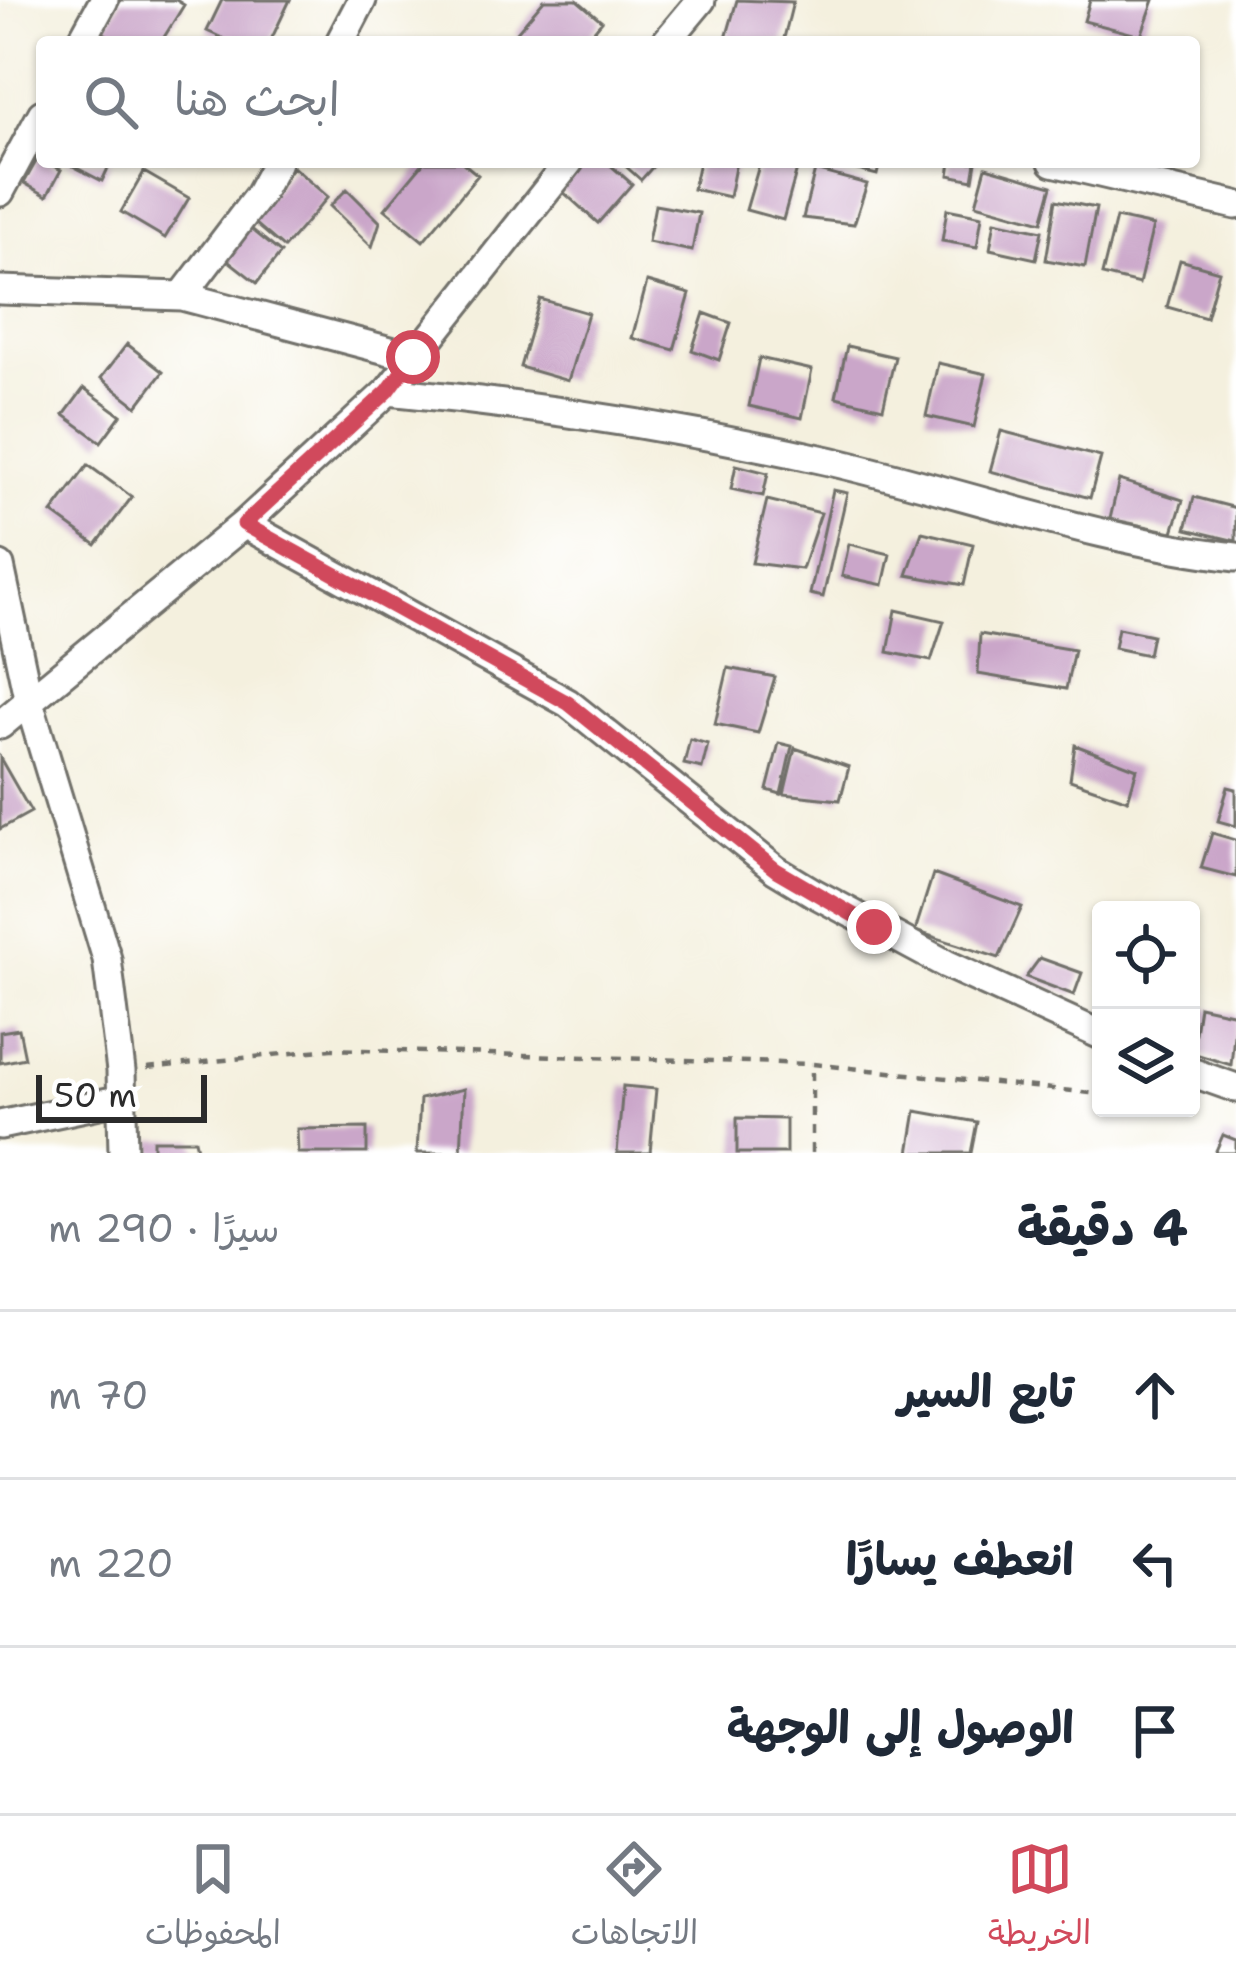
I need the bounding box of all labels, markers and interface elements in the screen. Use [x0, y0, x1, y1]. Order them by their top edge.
search box [36, 36, 1200, 168]
icon: search [78, 69, 144, 135]
text: ابحث هنا [174, 69, 340, 129]
route start [386, 330, 440, 384]
route end [847, 900, 901, 954]
map controls [1092, 901, 1200, 1117]
button: locate [1092, 901, 1200, 1009]
button: layers [1092, 1009, 1200, 1117]
scale bar [36, 1069, 207, 1122]
text: 50 m [54, 1073, 137, 1118]
text: 4 دقيقة [1017, 1193, 1188, 1261]
text: سيرًا · 290 m [48, 1202, 280, 1254]
text: تابع السير [898, 1361, 1074, 1421]
icon: ahead [1122, 1362, 1188, 1428]
text: 70 m [48, 1369, 149, 1421]
text: انعطف يسارًا [846, 1529, 1074, 1589]
icon: left [1122, 1530, 1188, 1596]
text: 220 m [48, 1537, 174, 1589]
text: الوصول إلى الوجهة [727, 1697, 1074, 1757]
icon: arrive [1122, 1698, 1188, 1764]
tab: المحفوظات [145, 1836, 281, 1962]
tab: الاتجاهات [571, 1836, 698, 1962]
tab: الخريطة [988, 1836, 1091, 1962]

